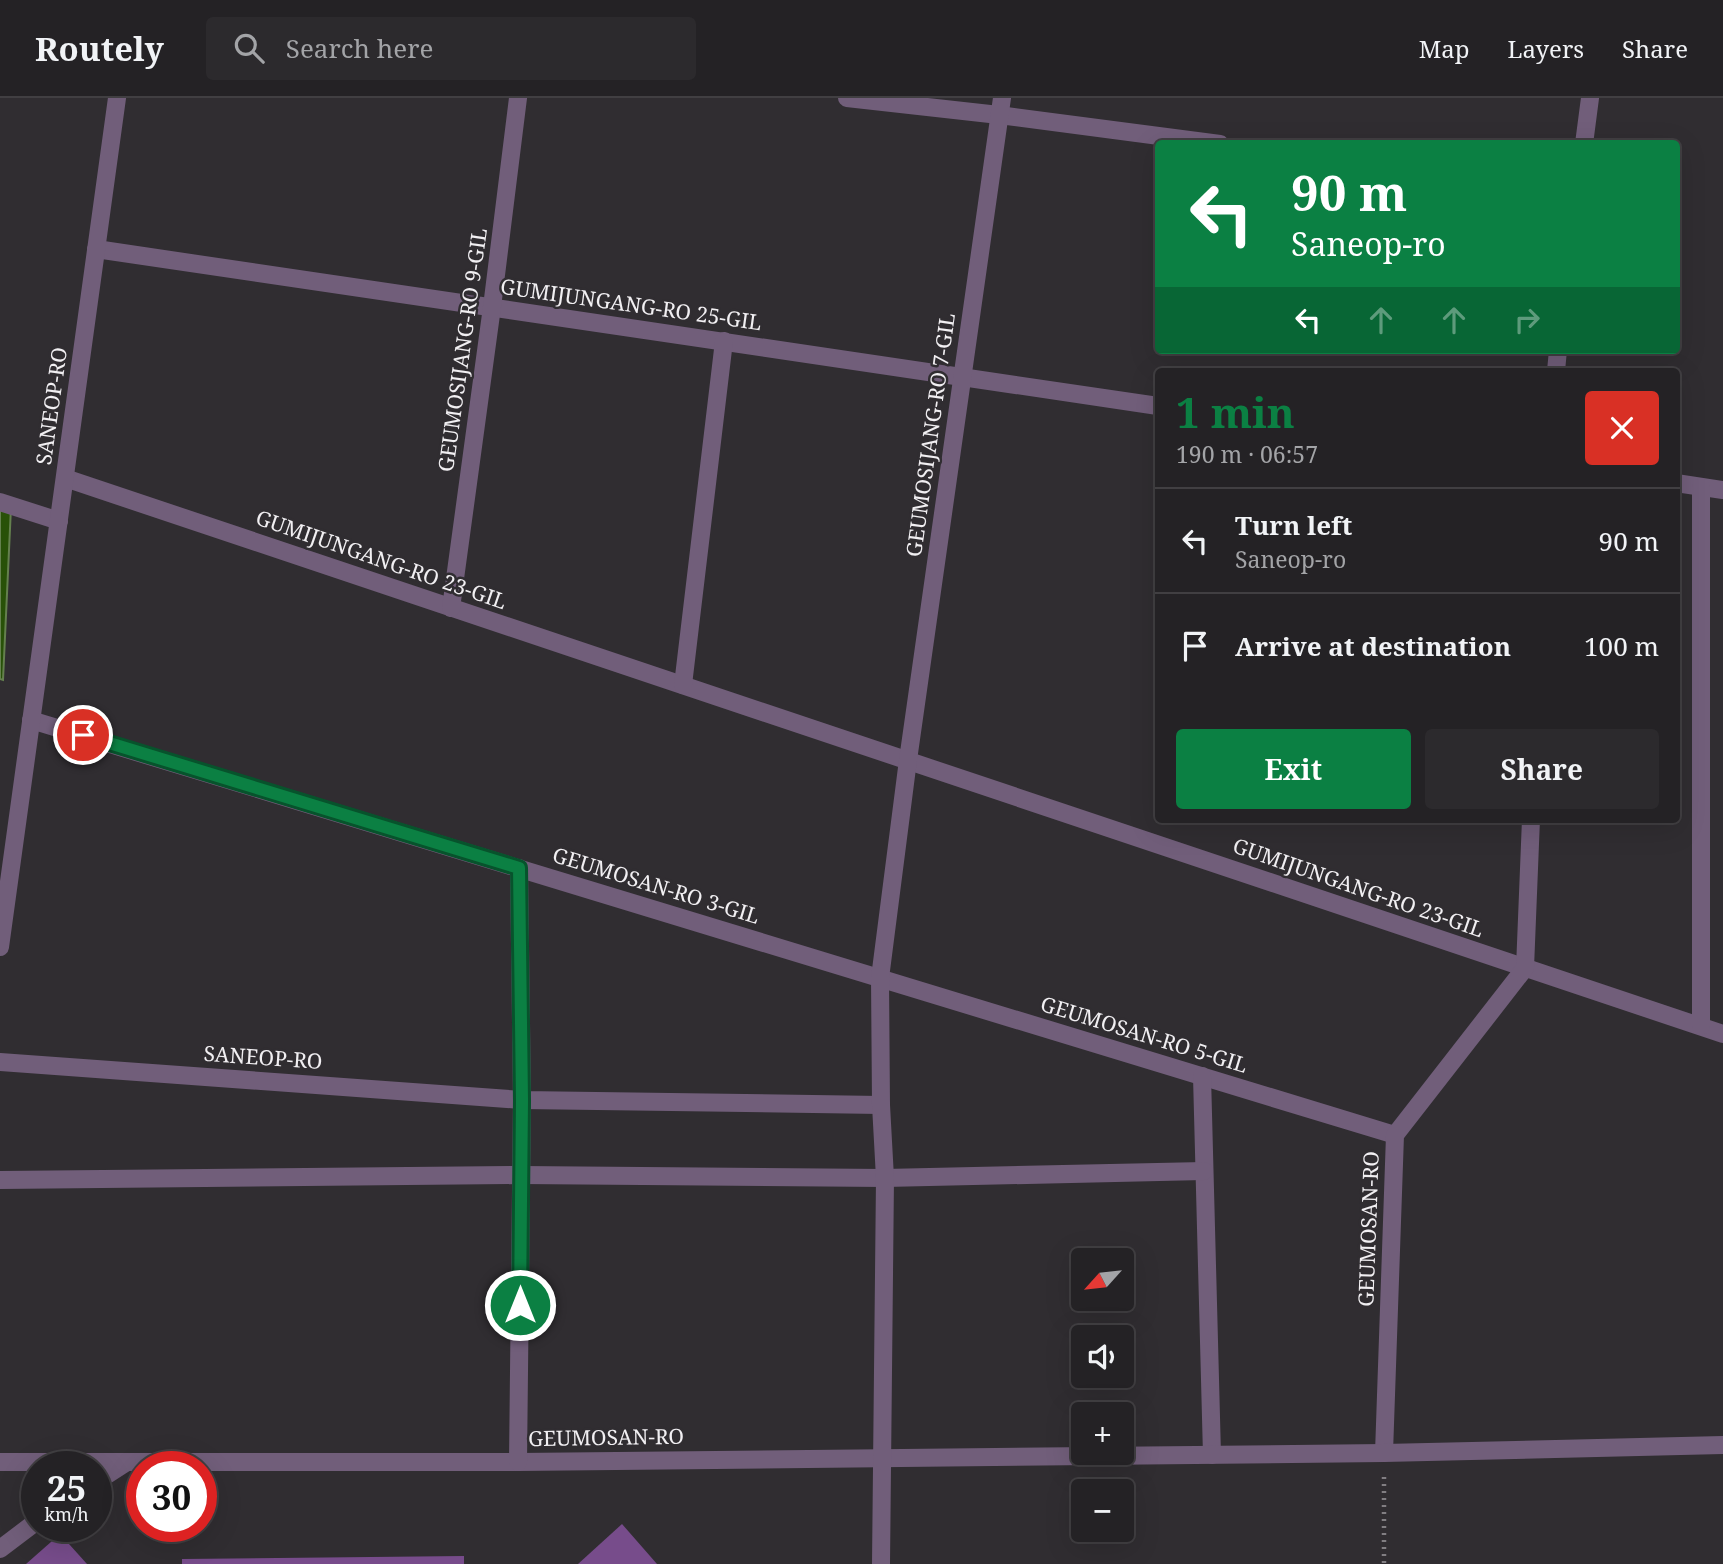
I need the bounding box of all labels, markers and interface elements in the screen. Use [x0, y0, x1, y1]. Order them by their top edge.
search box [206, 17, 696, 80]
text: Routely [35, 26, 164, 71]
icon: search [230, 29, 268, 67]
text: Search here [286, 30, 433, 66]
text: Map [1419, 32, 1470, 65]
text: Layers [1508, 32, 1584, 65]
text: Share [1622, 32, 1688, 65]
text: 90 m [1291, 159, 1407, 225]
icon: left [1176, 168, 1267, 259]
text: Saneop-ro [1291, 222, 1446, 265]
street label: GEUMOSIJANG-RO 9-GIL [431, 226, 493, 474]
street label: GUMIJUNGANG-RO 25-GIL [499, 272, 764, 336]
icon: left [1289, 301, 1327, 339]
icon: ahead [1362, 301, 1400, 339]
icon: ahead [1435, 301, 1473, 339]
icon: right [1508, 301, 1546, 339]
street label: GEUMOSIJANG-RO 7-GIL [899, 311, 961, 559]
street label: SANEOP-RO [29, 345, 73, 467]
text: 1 min [1176, 383, 1295, 440]
button: close [1585, 391, 1659, 465]
text: 190 m · 06:57 [1176, 438, 1318, 470]
street label: GUMIJUNGANG-RO 23-GIL [252, 503, 510, 615]
text: Turn left [1235, 507, 1352, 543]
icon: left [1176, 522, 1214, 560]
text: 90 m [1599, 523, 1659, 559]
text: Saneop-ro [1235, 543, 1346, 575]
icon: arrive [1176, 627, 1214, 665]
text: Arrive at destination [1235, 628, 1511, 664]
text: 100 m [1584, 628, 1659, 664]
pin [53, 705, 113, 765]
icon: arrive [64, 716, 102, 754]
button: Exit [1176, 729, 1411, 809]
button: Share [1425, 729, 1659, 809]
street label: GUMIJUNGANG-RO 23-GIL [1229, 831, 1487, 943]
street label: GEUMOSAN-RO 3-GIL [549, 840, 763, 930]
street label: GEUMOSAN-RO 5-GIL [1037, 989, 1251, 1079]
street label: SANEOP-RO [203, 1039, 323, 1075]
street label: GEUMOSAN-RO [1351, 1151, 1385, 1307]
north arrow [1071, 1248, 1134, 1311]
map controls [1071, 1248, 1134, 1542]
position arrow [483, 1268, 557, 1342]
button: sound [1071, 1325, 1134, 1388]
button: + [1071, 1402, 1134, 1465]
street label: GEUMOSAN-RO [528, 1422, 684, 1452]
speed limit sign: 30 [126, 1451, 217, 1542]
text: 25 [47, 1464, 86, 1511]
button: − [1071, 1479, 1134, 1542]
text: km/h [44, 1502, 89, 1526]

